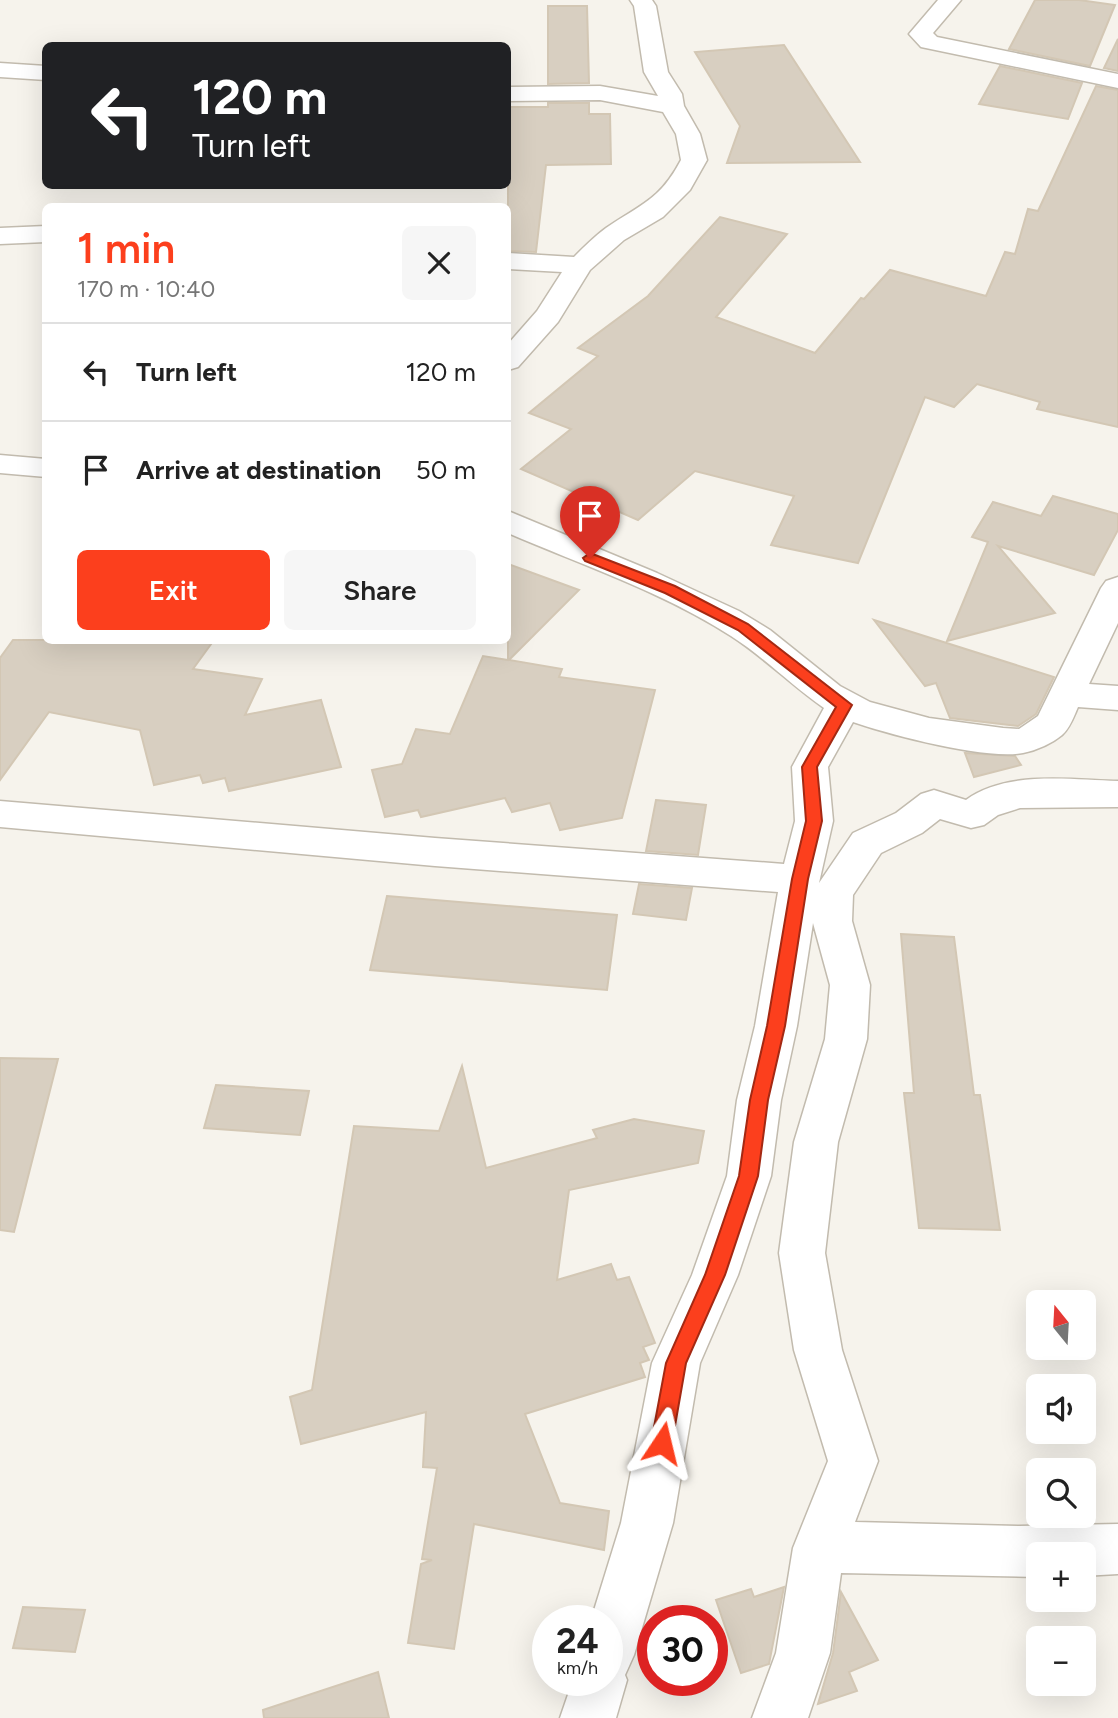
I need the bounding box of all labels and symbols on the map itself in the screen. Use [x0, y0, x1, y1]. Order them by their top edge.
pin [560, 486, 620, 558]
north arrow [1026, 1290, 1096, 1360]
position arrow [625, 1406, 699, 1480]
speed limit sign: 30 [637, 1605, 728, 1696]

